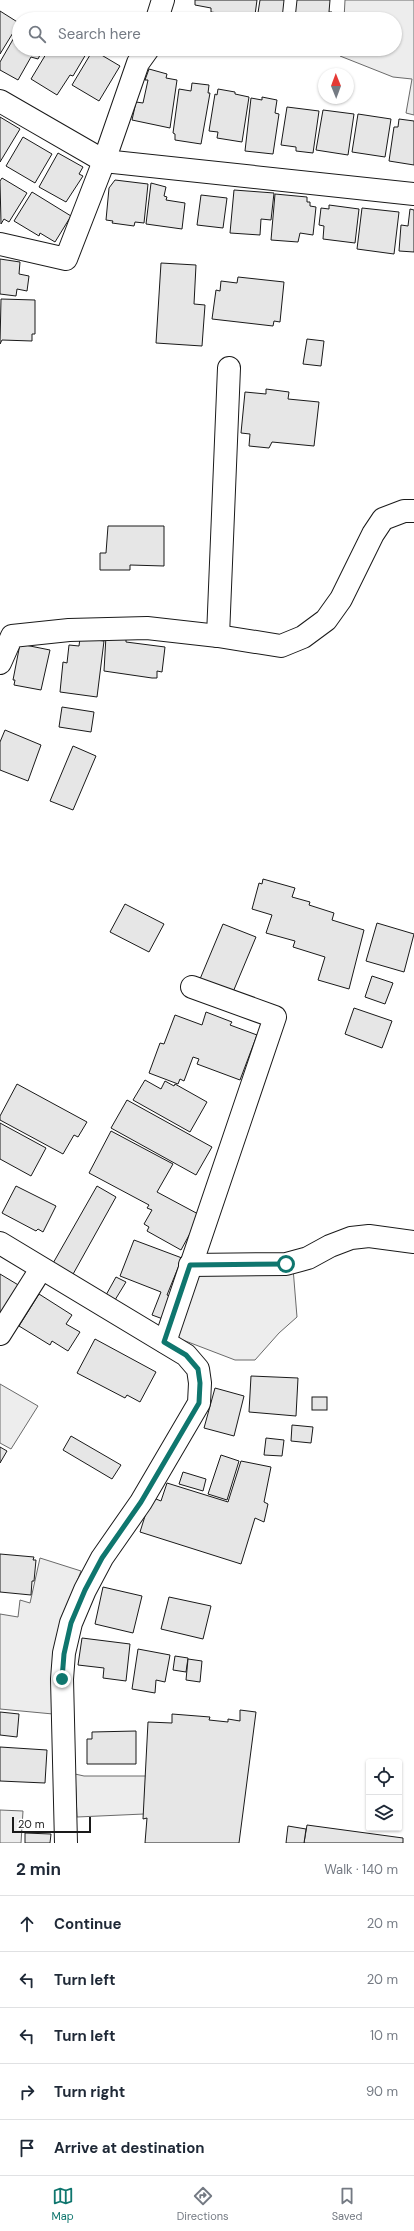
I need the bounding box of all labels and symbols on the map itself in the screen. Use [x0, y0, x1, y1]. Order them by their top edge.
north arrow [318, 68, 354, 104]
route start [277, 1255, 295, 1273]
route end [53, 1670, 71, 1688]
scale bar [12, 1815, 91, 1834]

